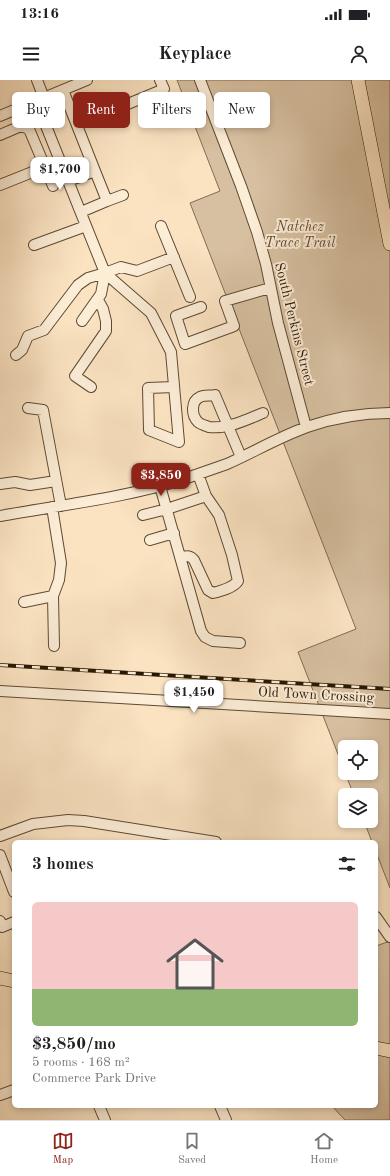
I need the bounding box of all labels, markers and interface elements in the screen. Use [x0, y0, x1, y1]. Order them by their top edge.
text: 13:16 [20, 7, 59, 22]
icon: menu [20, 43, 42, 65]
icon: person [348, 43, 370, 65]
text: Keyplace [158, 45, 232, 63]
chip: Buy [12, 92, 65, 128]
chip: Rent [73, 92, 130, 128]
chip: Filters [138, 92, 206, 128]
chip: New [214, 92, 270, 128]
pin: $1,700 [27, 157, 93, 191]
text: $1,700 [39, 163, 81, 176]
park label: Natchez Trace Trail [265, 220, 335, 250]
street label: South Perkins Street [272, 261, 316, 387]
pin: $3,850 [128, 463, 194, 497]
text: $3,850 [140, 469, 182, 482]
pin: $1,450 [161, 680, 227, 714]
street label: Old Town Crossing [258, 685, 375, 705]
text: $1,450 [173, 686, 215, 699]
map controls [338, 740, 378, 828]
button: locate [338, 740, 378, 780]
button: layers [338, 788, 378, 828]
icon: filters [336, 853, 358, 875]
text: 3 homes [32, 856, 94, 873]
icon: home [159, 928, 231, 1000]
text: $3,850/mo [32, 1036, 116, 1053]
text: 5 rooms · 168 m² [32, 1056, 130, 1069]
text: Commerce Park Drive [32, 1072, 156, 1085]
tab: Map [52, 1130, 74, 1168]
tab: Saved [178, 1130, 206, 1168]
tab: Home [310, 1130, 338, 1168]

